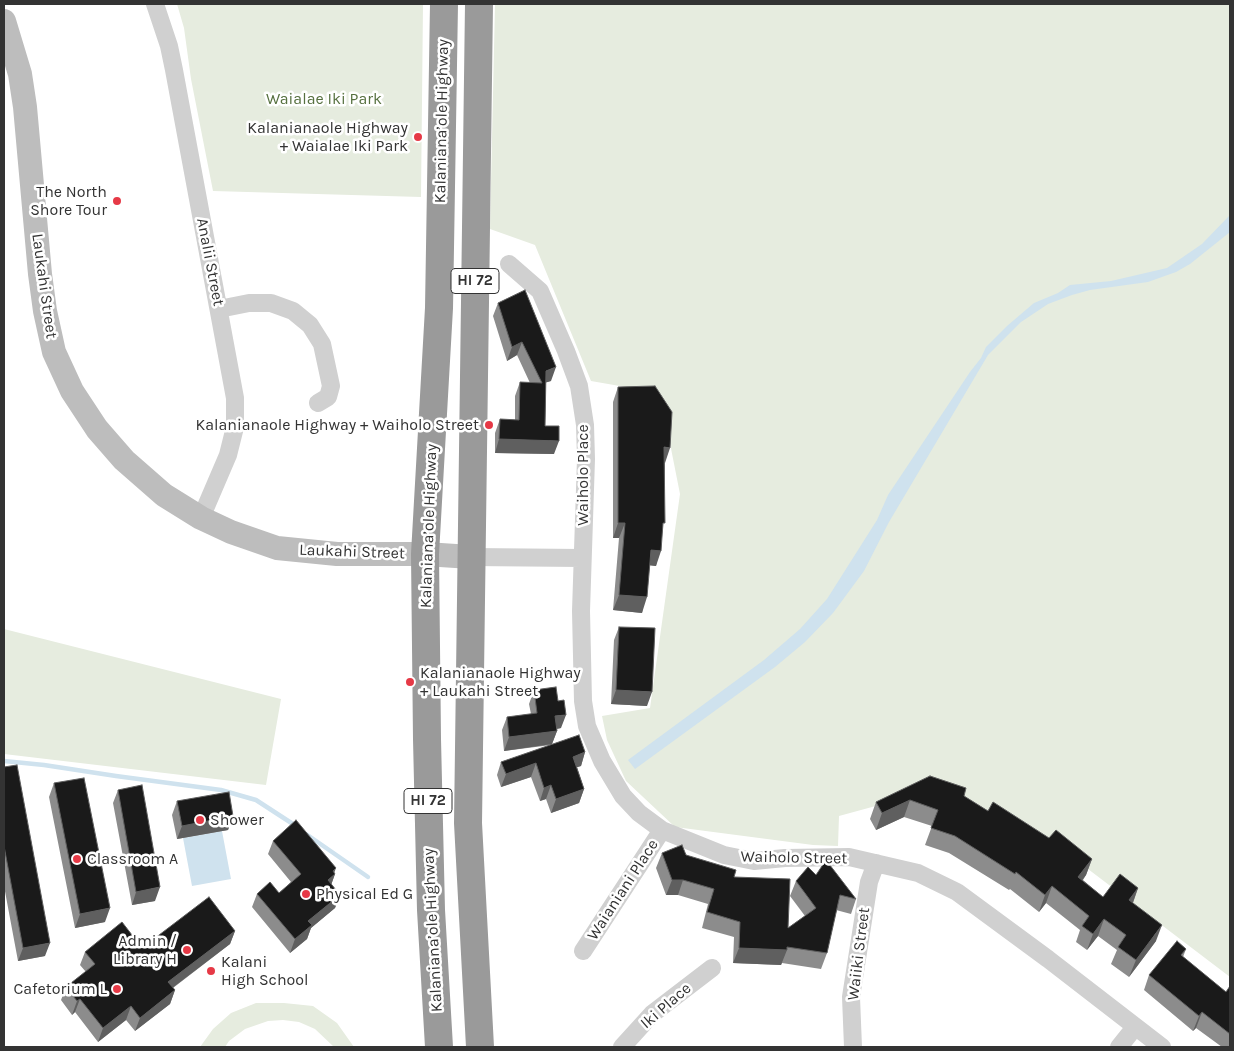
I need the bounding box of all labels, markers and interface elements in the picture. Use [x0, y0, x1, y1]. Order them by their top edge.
street label: Kalaniana’ole Highway [431, 39, 453, 203]
park label: Waialae Iki Park [266, 89, 382, 109]
place label: Kalanianaole Highway + Waialae Iki Park [247, 118, 408, 156]
marker: Kalanianaole Highway + Waialae Iki Park [412, 131, 424, 143]
place label: The North Shore Tour [30, 182, 107, 220]
marker: The North Shore Tour [111, 195, 123, 207]
street label: Analii Street [192, 216, 228, 308]
street label: Laukahi Street [27, 232, 61, 340]
road number: HI 72 [451, 268, 499, 294]
place label: Kalanianaole Highway + Waiholo Street [196, 415, 479, 435]
marker: Kalanianaole Highway + Waiholo Street [483, 419, 495, 431]
street label: Waiholo Place [573, 424, 593, 526]
street label: Kalaniana’ole Highway [417, 444, 441, 608]
street label: Laukahi Street [299, 541, 405, 563]
place label: Kalanianaole Highway + Laukahi Street [420, 663, 581, 701]
marker: Kalanianaole Highway + Laukahi Street [404, 676, 416, 688]
road number: HI 72 [404, 788, 452, 814]
place label: Shower [210, 810, 264, 830]
marker: Shower [194, 814, 206, 826]
street label: Waianiani Place [583, 836, 663, 944]
street label: Waiholo Street [740, 847, 848, 869]
street label: Kalaniana’ole Highway [419, 848, 447, 1012]
place label: Classroom A [87, 849, 178, 869]
marker: Classroom A [71, 853, 83, 865]
place label: Physical Ed G [316, 884, 413, 904]
marker: Physical Ed G [300, 888, 312, 900]
street label: Waiiki Street [844, 906, 874, 1002]
place label: Admin / Library H [113, 931, 177, 969]
marker: Admin / Library H [181, 944, 193, 956]
place label: Kalani High School [221, 952, 309, 990]
marker: Kalani High School [205, 965, 217, 977]
place label: Cafetorium L [13, 979, 107, 999]
street label: Iki Place [637, 979, 695, 1033]
marker: Cafetorium L [111, 983, 123, 995]

